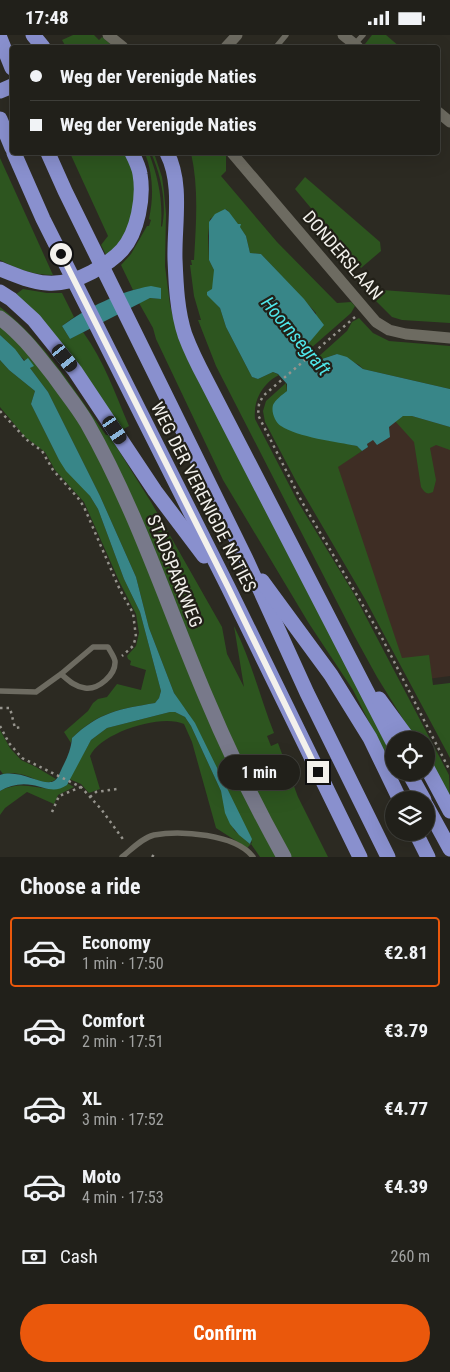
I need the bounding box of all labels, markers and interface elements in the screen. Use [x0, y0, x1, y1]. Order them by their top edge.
text: 17:48 [25, 6, 69, 29]
text: Weg der Verenigde Naties [60, 65, 257, 88]
text: Weg der Verenigde Naties [60, 113, 257, 136]
street label: DONDERSLAAN [299, 206, 387, 304]
route start [50, 243, 72, 265]
water label: Hoornsegraft [256, 292, 336, 381]
car [49, 342, 80, 374]
street label: WEG DER VERENIGDE NATIES [147, 399, 261, 595]
car [100, 413, 129, 447]
street label: STADSPARKWEG [143, 512, 207, 630]
map controls [385, 731, 435, 841]
button: locate [385, 731, 435, 781]
callout: 1 min [218, 755, 300, 789]
route end [307, 761, 329, 783]
text: 1 min [241, 763, 277, 782]
button: layers [385, 791, 435, 841]
text: Choose a ride [20, 874, 141, 899]
icon: car [22, 930, 67, 975]
text: Economy [82, 931, 151, 954]
text: €2.81 [384, 941, 428, 964]
text: 1 min · 17:50 [82, 954, 164, 973]
icon: car [22, 1008, 67, 1053]
text: Comfort [82, 1009, 145, 1032]
text: €3.79 [384, 1019, 428, 1042]
text: 2 min · 17:51 [82, 1032, 164, 1051]
icon: car [22, 1086, 67, 1131]
text: XL [82, 1087, 102, 1110]
text: €4.77 [384, 1097, 428, 1120]
text: 3 min · 17:52 [82, 1110, 164, 1129]
icon: car [22, 1164, 67, 1209]
text: Moto [82, 1165, 121, 1188]
text: €4.39 [384, 1175, 428, 1198]
text: 4 min · 17:53 [82, 1188, 164, 1207]
icon: cash [20, 1243, 48, 1271]
text: Cash [60, 1245, 98, 1268]
text: 260 m [391, 1247, 430, 1266]
button: Confirm [20, 1304, 430, 1362]

